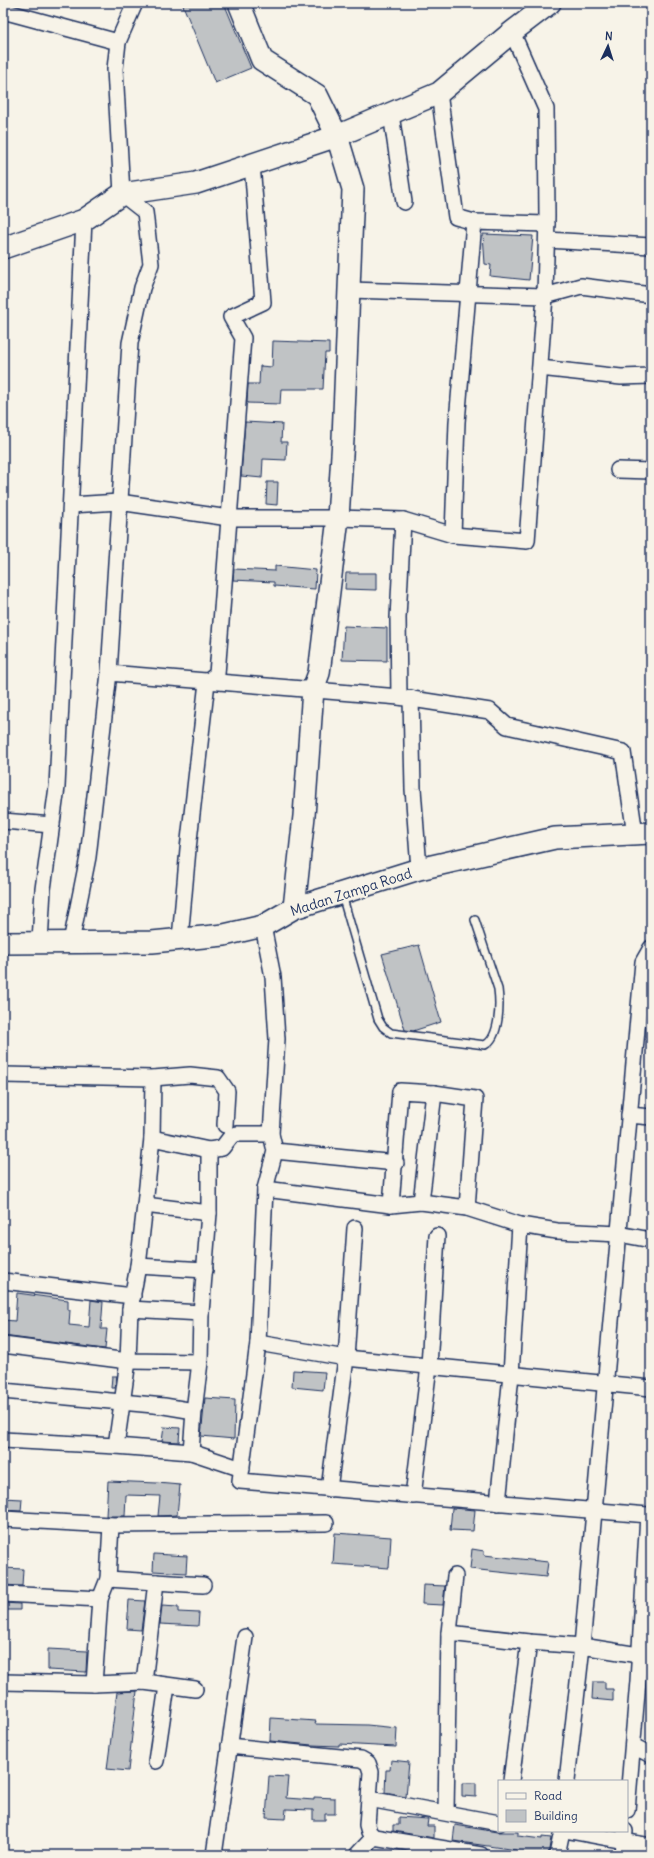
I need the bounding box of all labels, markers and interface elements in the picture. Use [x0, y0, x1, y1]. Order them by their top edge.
north arrow [588, 26, 628, 66]
text: N [604, 29, 613, 43]
street label: Madan Zampa Road [288, 864, 414, 920]
legend [498, 1780, 628, 1832]
text: Road [534, 1788, 562, 1803]
text: Building [534, 1808, 578, 1823]

